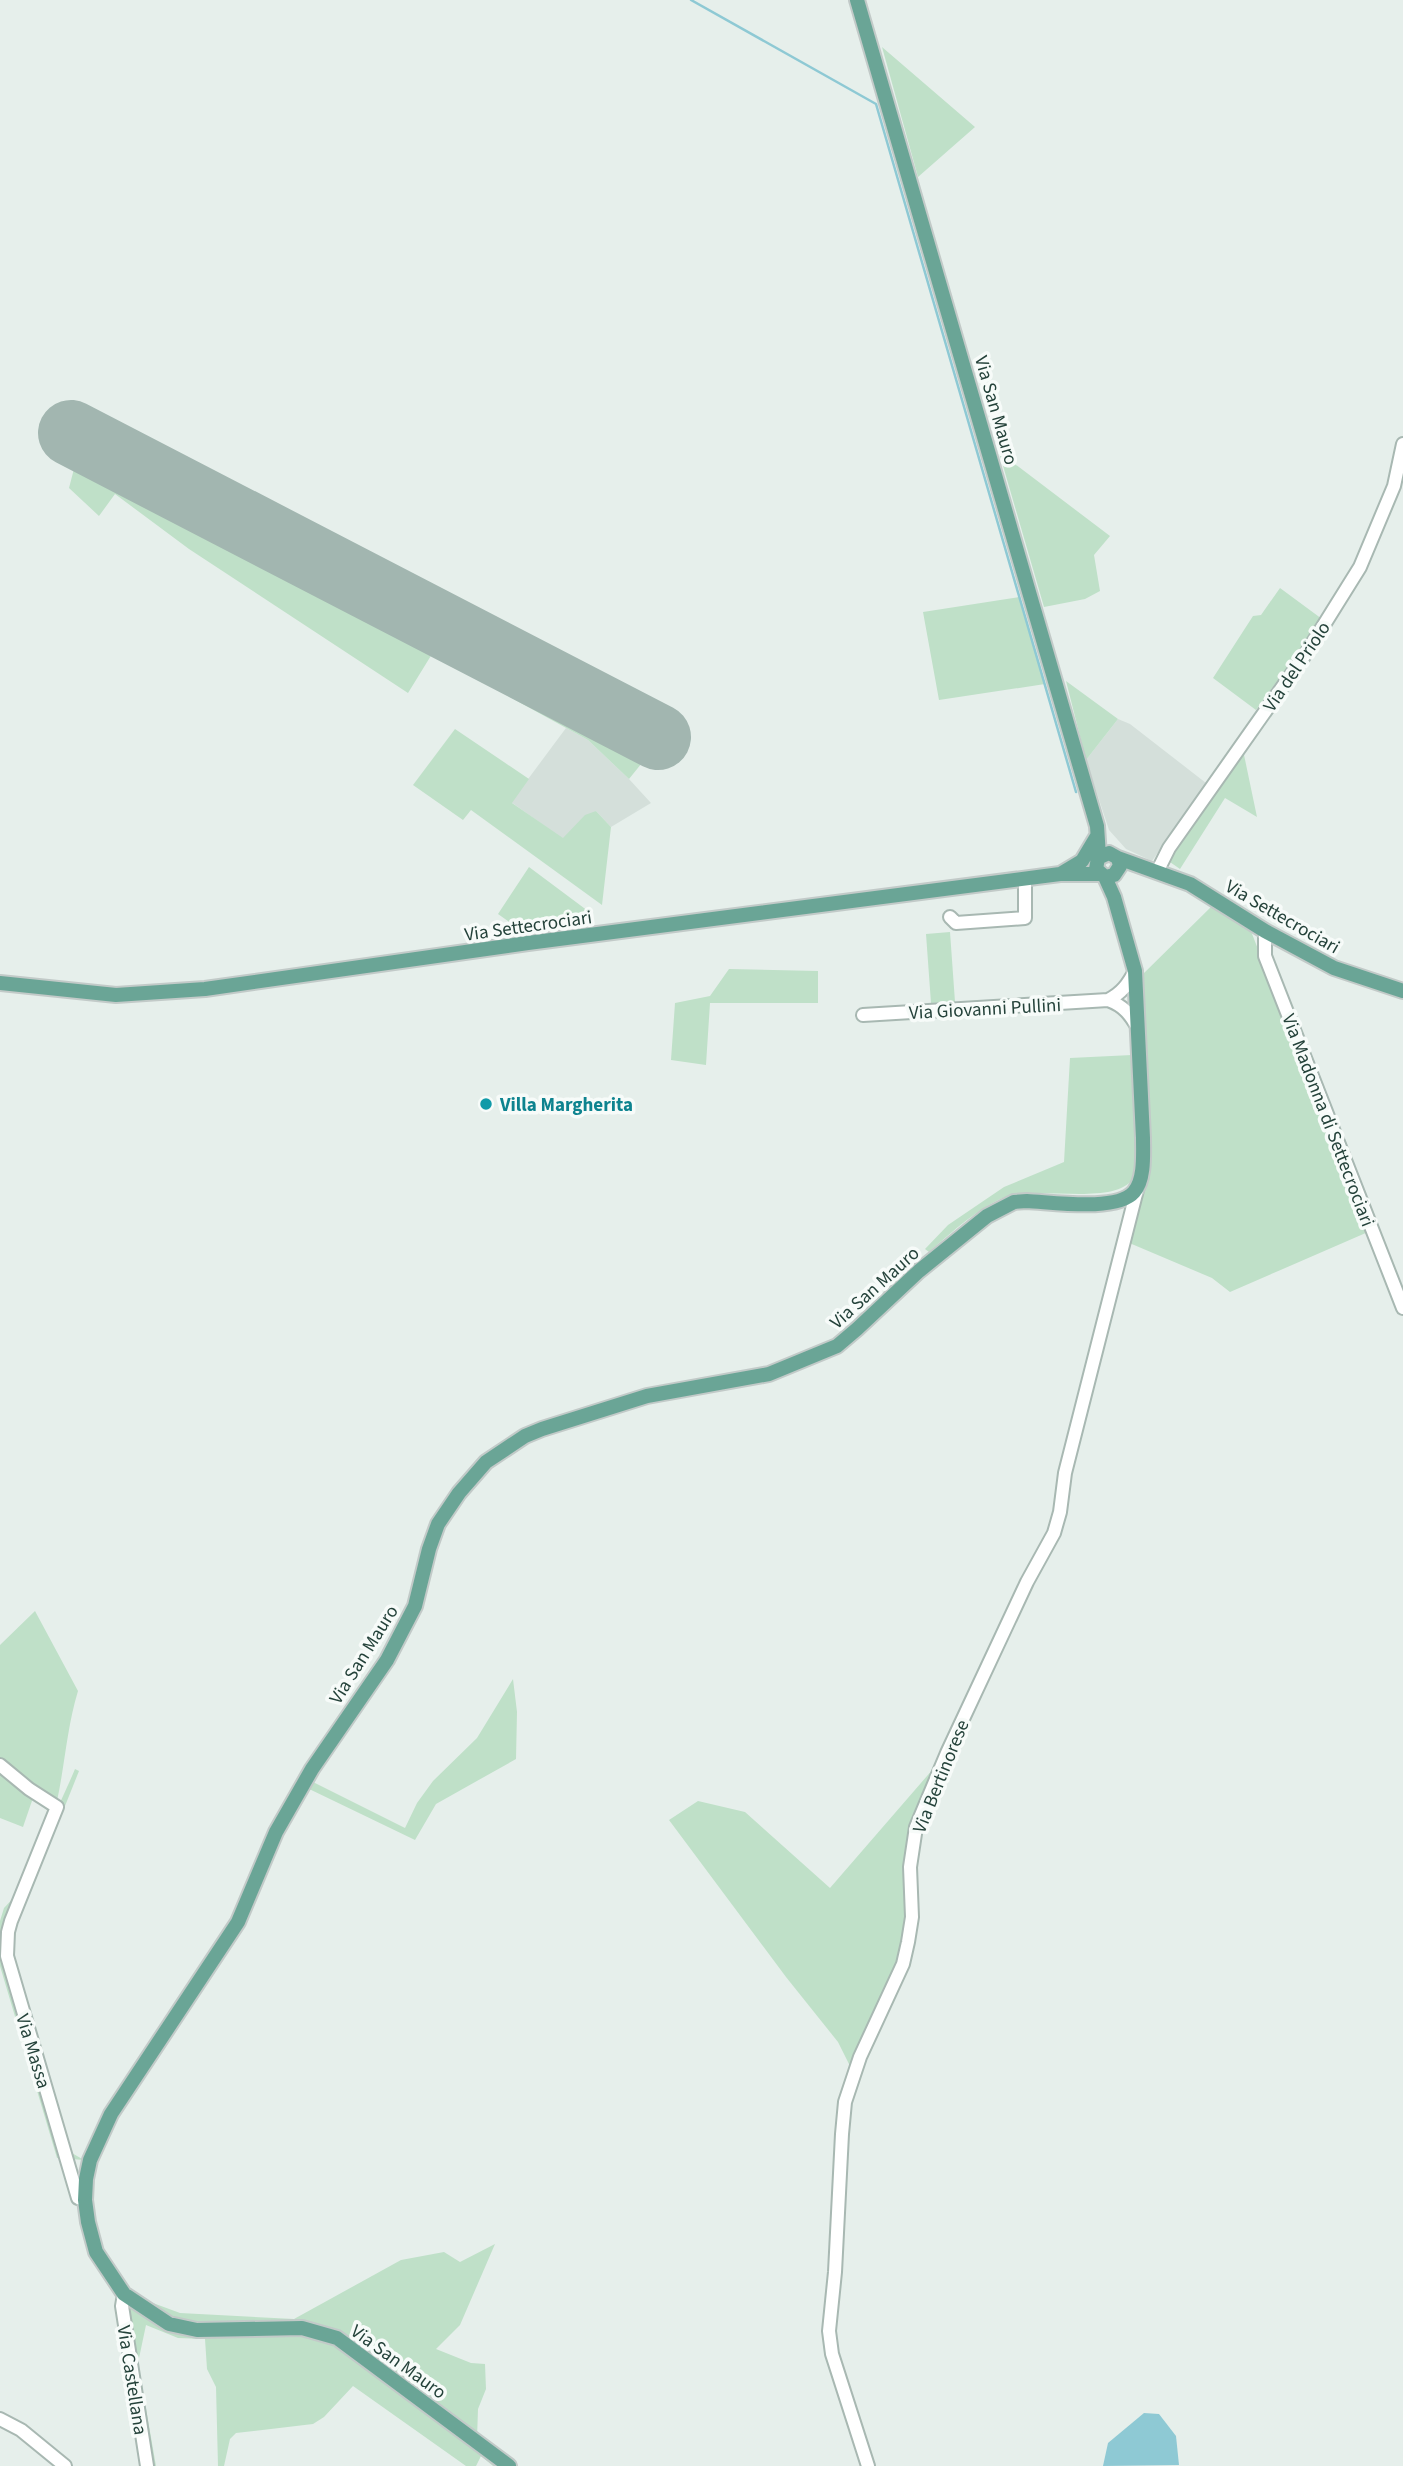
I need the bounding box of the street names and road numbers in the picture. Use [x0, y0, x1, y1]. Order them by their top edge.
street label: Via San Mauro [967, 353, 1024, 468]
street label: Via del Priolo [1257, 616, 1337, 717]
street label: Via Settecrociari [1220, 874, 1345, 961]
street label: Via Settecrociari [463, 904, 594, 949]
street label: Via Giovanni Pullini [908, 992, 1062, 1027]
street label: Via Madonna di Settecrociari [1275, 1010, 1381, 1231]
street label: Via San Mauro [824, 1241, 926, 1336]
street label: Via San Mauro [323, 1600, 405, 1710]
street label: Via Bertinorese [906, 1716, 976, 1837]
street label: Via Massa [8, 2011, 57, 2092]
street label: Via San Mauro [345, 2318, 451, 2406]
street label: Via Castellana [110, 2323, 154, 2437]

